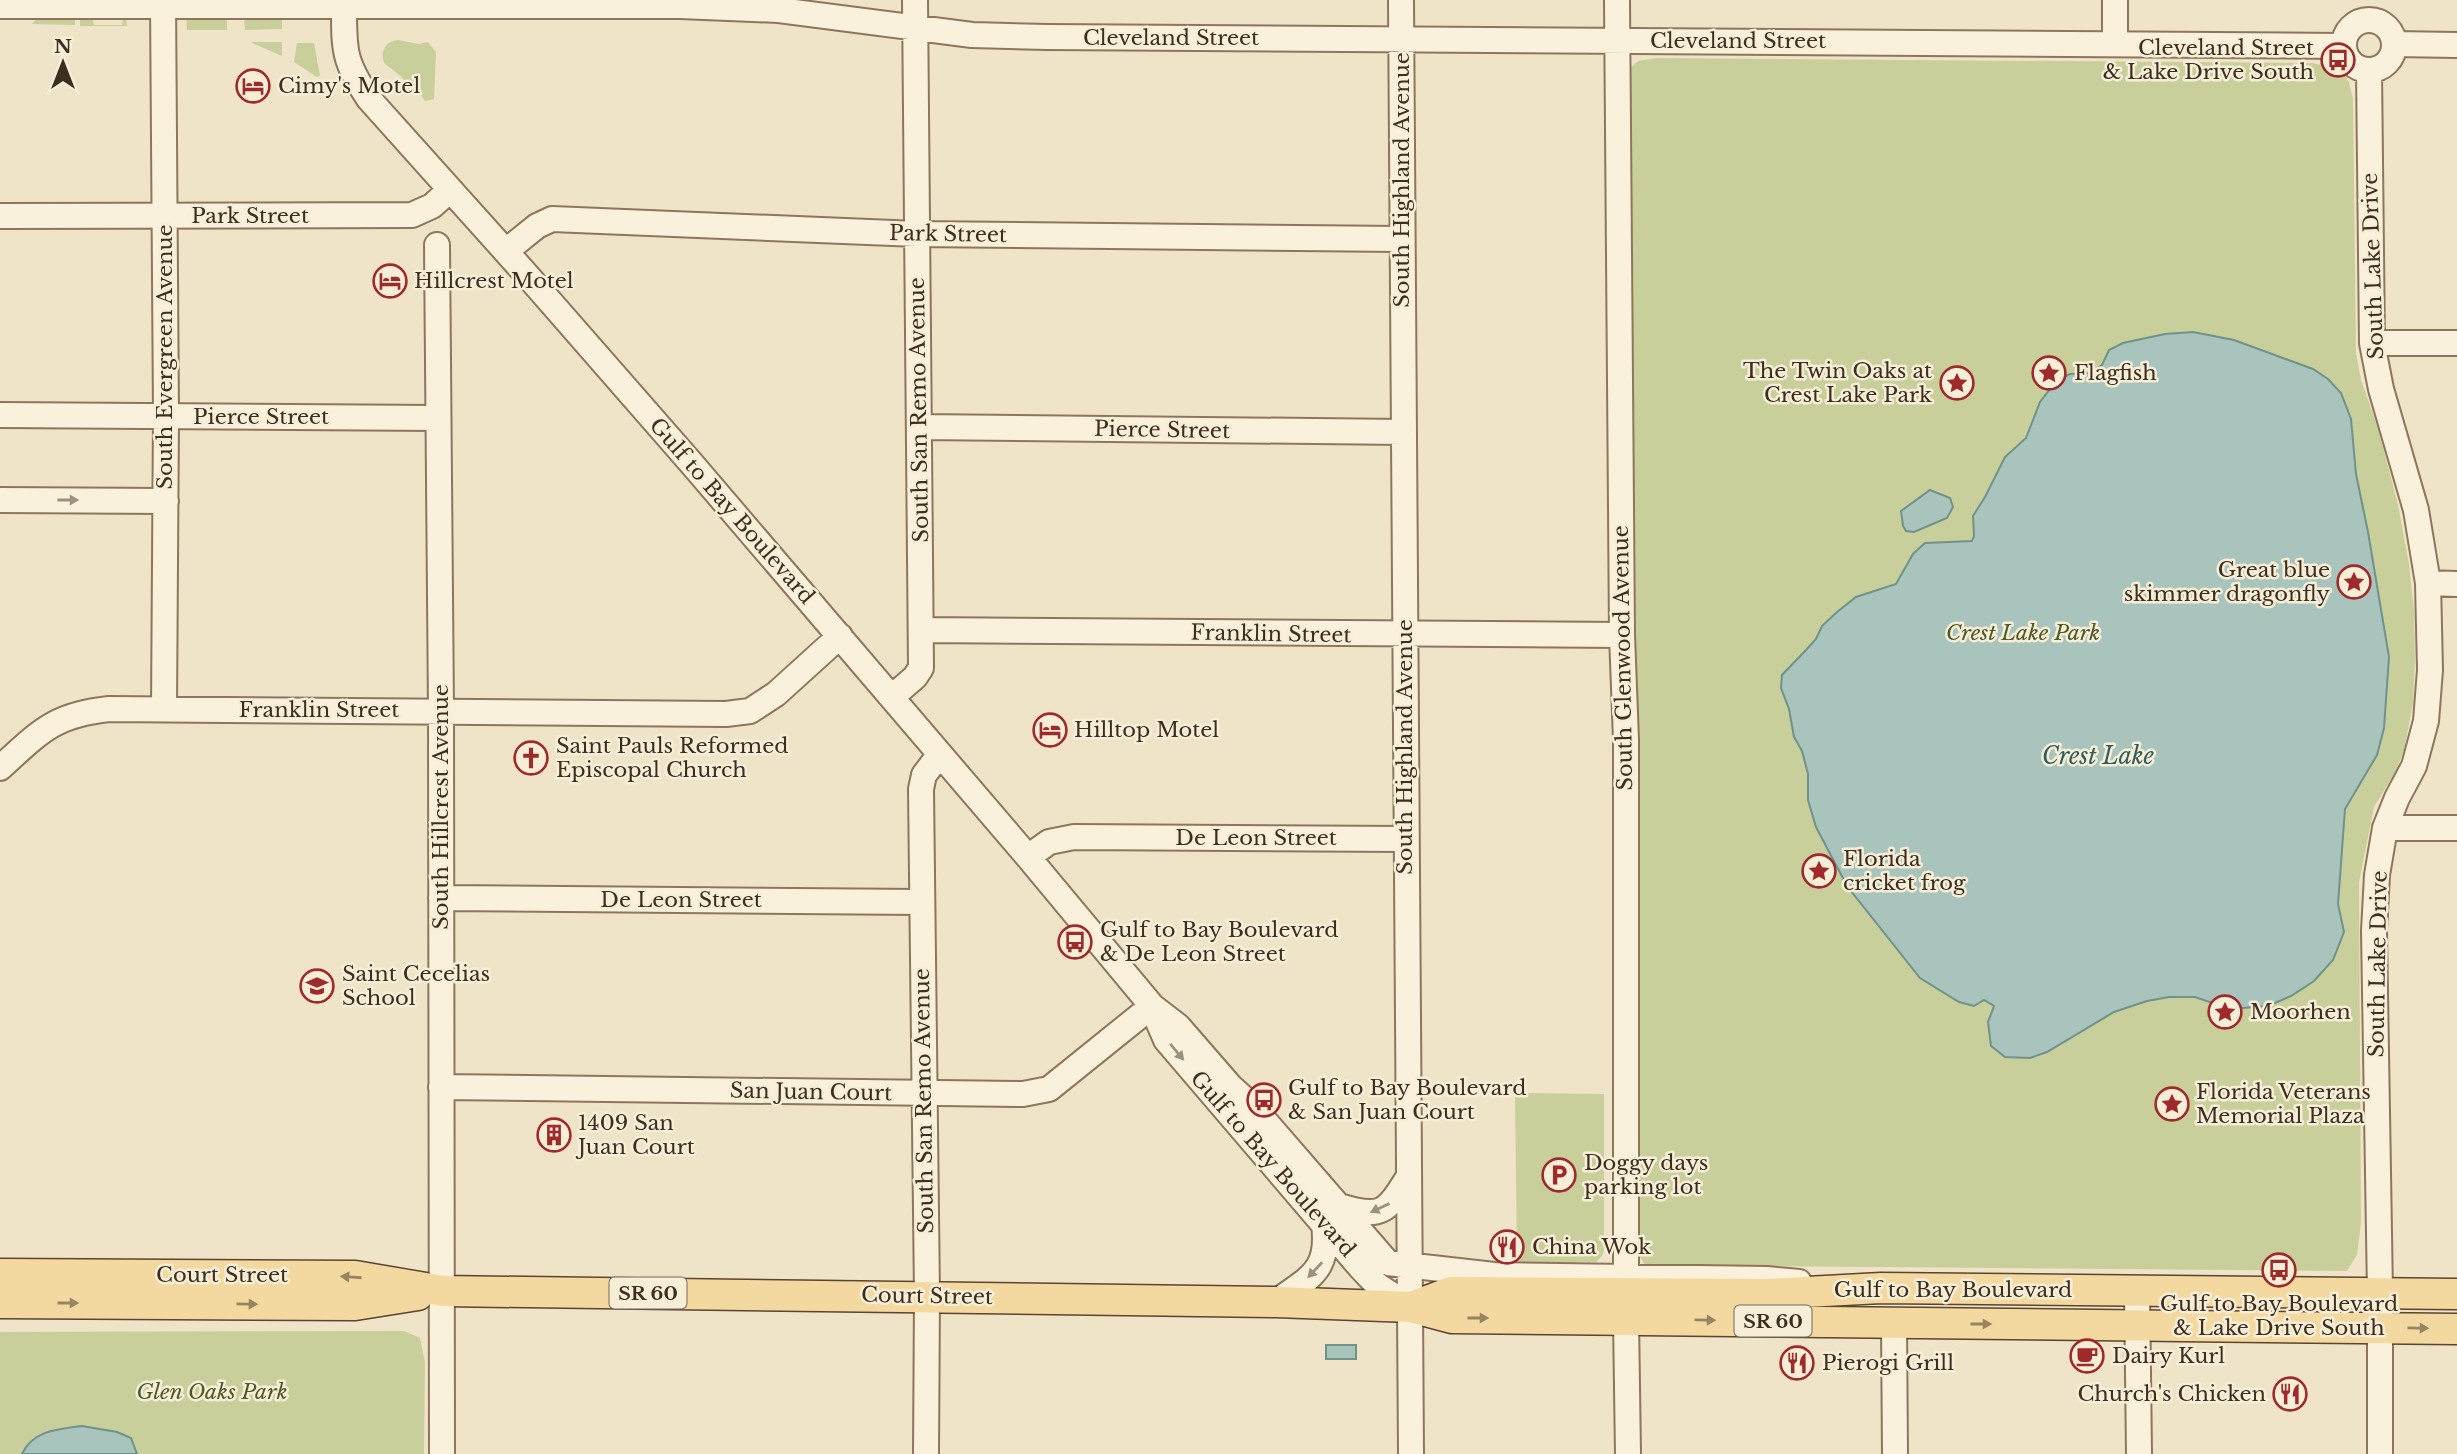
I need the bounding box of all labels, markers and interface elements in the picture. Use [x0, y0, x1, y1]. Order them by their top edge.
street label: Cleveland Street [1083, 25, 1259, 51]
north arrow [28, 28, 98, 98]
street label: Cleveland Street [1650, 28, 1826, 54]
text: N [54, 35, 72, 58]
place label: Cleveland Street & Lake Drive South [2103, 35, 2314, 85]
bus stop icon: Cleveland Street & Lake Drive South [2319, 41, 2357, 79]
street label: South Highland Avenue [1389, 52, 1415, 308]
hotel icon: Cimy's Motel [234, 67, 272, 105]
place label: Cimy's Motel [278, 73, 420, 99]
street label: South Lake Drive [2357, 172, 2389, 360]
street label: Park Street [191, 203, 309, 229]
street label: Park Street [889, 220, 1007, 248]
street label: South Evergreen Avenue [152, 224, 178, 490]
hotel icon: Hillcrest Motel [371, 262, 409, 300]
place label: Hillcrest Motel [414, 268, 574, 294]
street label: South San Remo Avenue [904, 277, 934, 543]
place icon: Flagfish [2030, 354, 2068, 392]
place label: The Twin Oaks at Crest Lake Park [1743, 358, 1932, 408]
place label: Flagfish [2074, 360, 2157, 386]
place icon: The Twin Oaks at Crest Lake Park [1938, 364, 1976, 402]
street label: Pierce Street [193, 404, 329, 430]
street label: Gulf to Bay Boulevard [644, 413, 820, 609]
street label: Pierce Street [1094, 416, 1230, 444]
one-way arrow [57, 494, 79, 506]
street label: South Glenwood Avenue [1608, 525, 1638, 791]
place label: Great blue skimmer dragonfly [2124, 557, 2331, 607]
place icon: Great blue skimmer dragonfly [2335, 563, 2373, 601]
street label: South Highland Avenue [1392, 619, 1418, 875]
street label: Franklin Street [1190, 620, 1352, 648]
park label: Crest Lake Park [1946, 620, 2100, 646]
street label: South Hillcrest Avenue [428, 684, 454, 930]
street label: Franklin Street [239, 697, 399, 723]
hotel icon: Hilltop Motel [1031, 711, 1069, 749]
place label: Hilltop Motel [1074, 717, 1219, 743]
place label: Saint Pauls Reformed Episcopal Church [556, 733, 788, 783]
church icon: Saint Pauls Reformed Episcopal Church [512, 739, 550, 777]
water label: Crest Lake [2042, 742, 2155, 770]
street label: De Leon Street [1175, 825, 1337, 851]
place label: Florida cricket frog [1843, 846, 1966, 896]
place icon: Florida cricket frog [1800, 852, 1838, 890]
street label: South Lake Drive [2363, 870, 2393, 1058]
street label: De Leon Street [600, 887, 762, 913]
place label: Gulf to Bay Boulevard & De Leon Street [1100, 917, 1338, 967]
bus stop icon: Gulf to Bay Boulevard & De Leon Street [1056, 923, 1094, 961]
place label: Saint Cecelias School [342, 961, 490, 1011]
school or university icon: Saint Cecelias School [298, 967, 336, 1005]
street label: South San Remo Avenue [909, 968, 939, 1234]
place icon: Moorhen [2206, 993, 2244, 1031]
place label: Moorhen [2250, 999, 2351, 1025]
one-way arrow [1169, 1043, 1185, 1061]
street label: Gulf to Bay Boulevard [1185, 1066, 1361, 1262]
place label: Gulf to Bay Boulevard & San Juan Court [1288, 1075, 1526, 1125]
street label: San Juan Court [730, 1078, 892, 1106]
place label: Florida Veterans Memorial Plaza [2196, 1079, 2371, 1129]
bus stop icon: Gulf to Bay Boulevard & San Juan Court [1245, 1081, 1283, 1119]
place icon: Florida Veterans Memorial Plaza [2153, 1085, 2191, 1123]
place label: 1409 San Juan Court [575, 1110, 695, 1160]
building icon: 1409 San Juan Court [535, 1116, 573, 1154]
place label: Doggy days parking lot [1584, 1150, 1708, 1200]
parking icon: Doggy days parking lot [1540, 1156, 1578, 1194]
one-way arrow [1370, 1202, 1390, 1214]
restaurant icon: China Wok [1488, 1228, 1526, 1266]
place label: China Wok [1532, 1234, 1651, 1260]
bus stop icon: Gulf to Bay Boulevard & Lake Drive South [2260, 1251, 2298, 1289]
one-way arrow [1307, 1261, 1323, 1278]
street label: Court Street [156, 1262, 288, 1288]
one-way arrow [340, 1271, 362, 1282]
street label: Gulf to Bay Boulevard [1834, 1277, 2072, 1303]
road number: SR 60 [610, 1278, 686, 1308]
street label: Court Street [861, 1282, 993, 1310]
place label: Gulf to Bay Boulevard & Lake Drive South [2160, 1291, 2398, 1341]
one-way arrow [57, 1297, 79, 1309]
one-way arrow [236, 1298, 258, 1310]
road number: SR 60 [1734, 1306, 1812, 1336]
one-way arrow [1467, 1312, 1489, 1324]
one-way arrow [1694, 1315, 1716, 1326]
one-way arrow [1971, 1318, 1993, 1330]
one-way arrow [2408, 1322, 2430, 1334]
cafe icon: Dairy Kurl [2068, 1337, 2106, 1375]
place label: Dairy Kurl [2112, 1343, 2225, 1369]
restaurant icon: Pierogi Grill [1778, 1344, 1816, 1382]
place label: Pierogi Grill [1822, 1350, 1954, 1376]
restaurant icon: Church's Chicken [2271, 1375, 2309, 1413]
park label: Glen Oaks Park [137, 1379, 287, 1405]
place label: Church's Chicken [2077, 1381, 2266, 1407]

